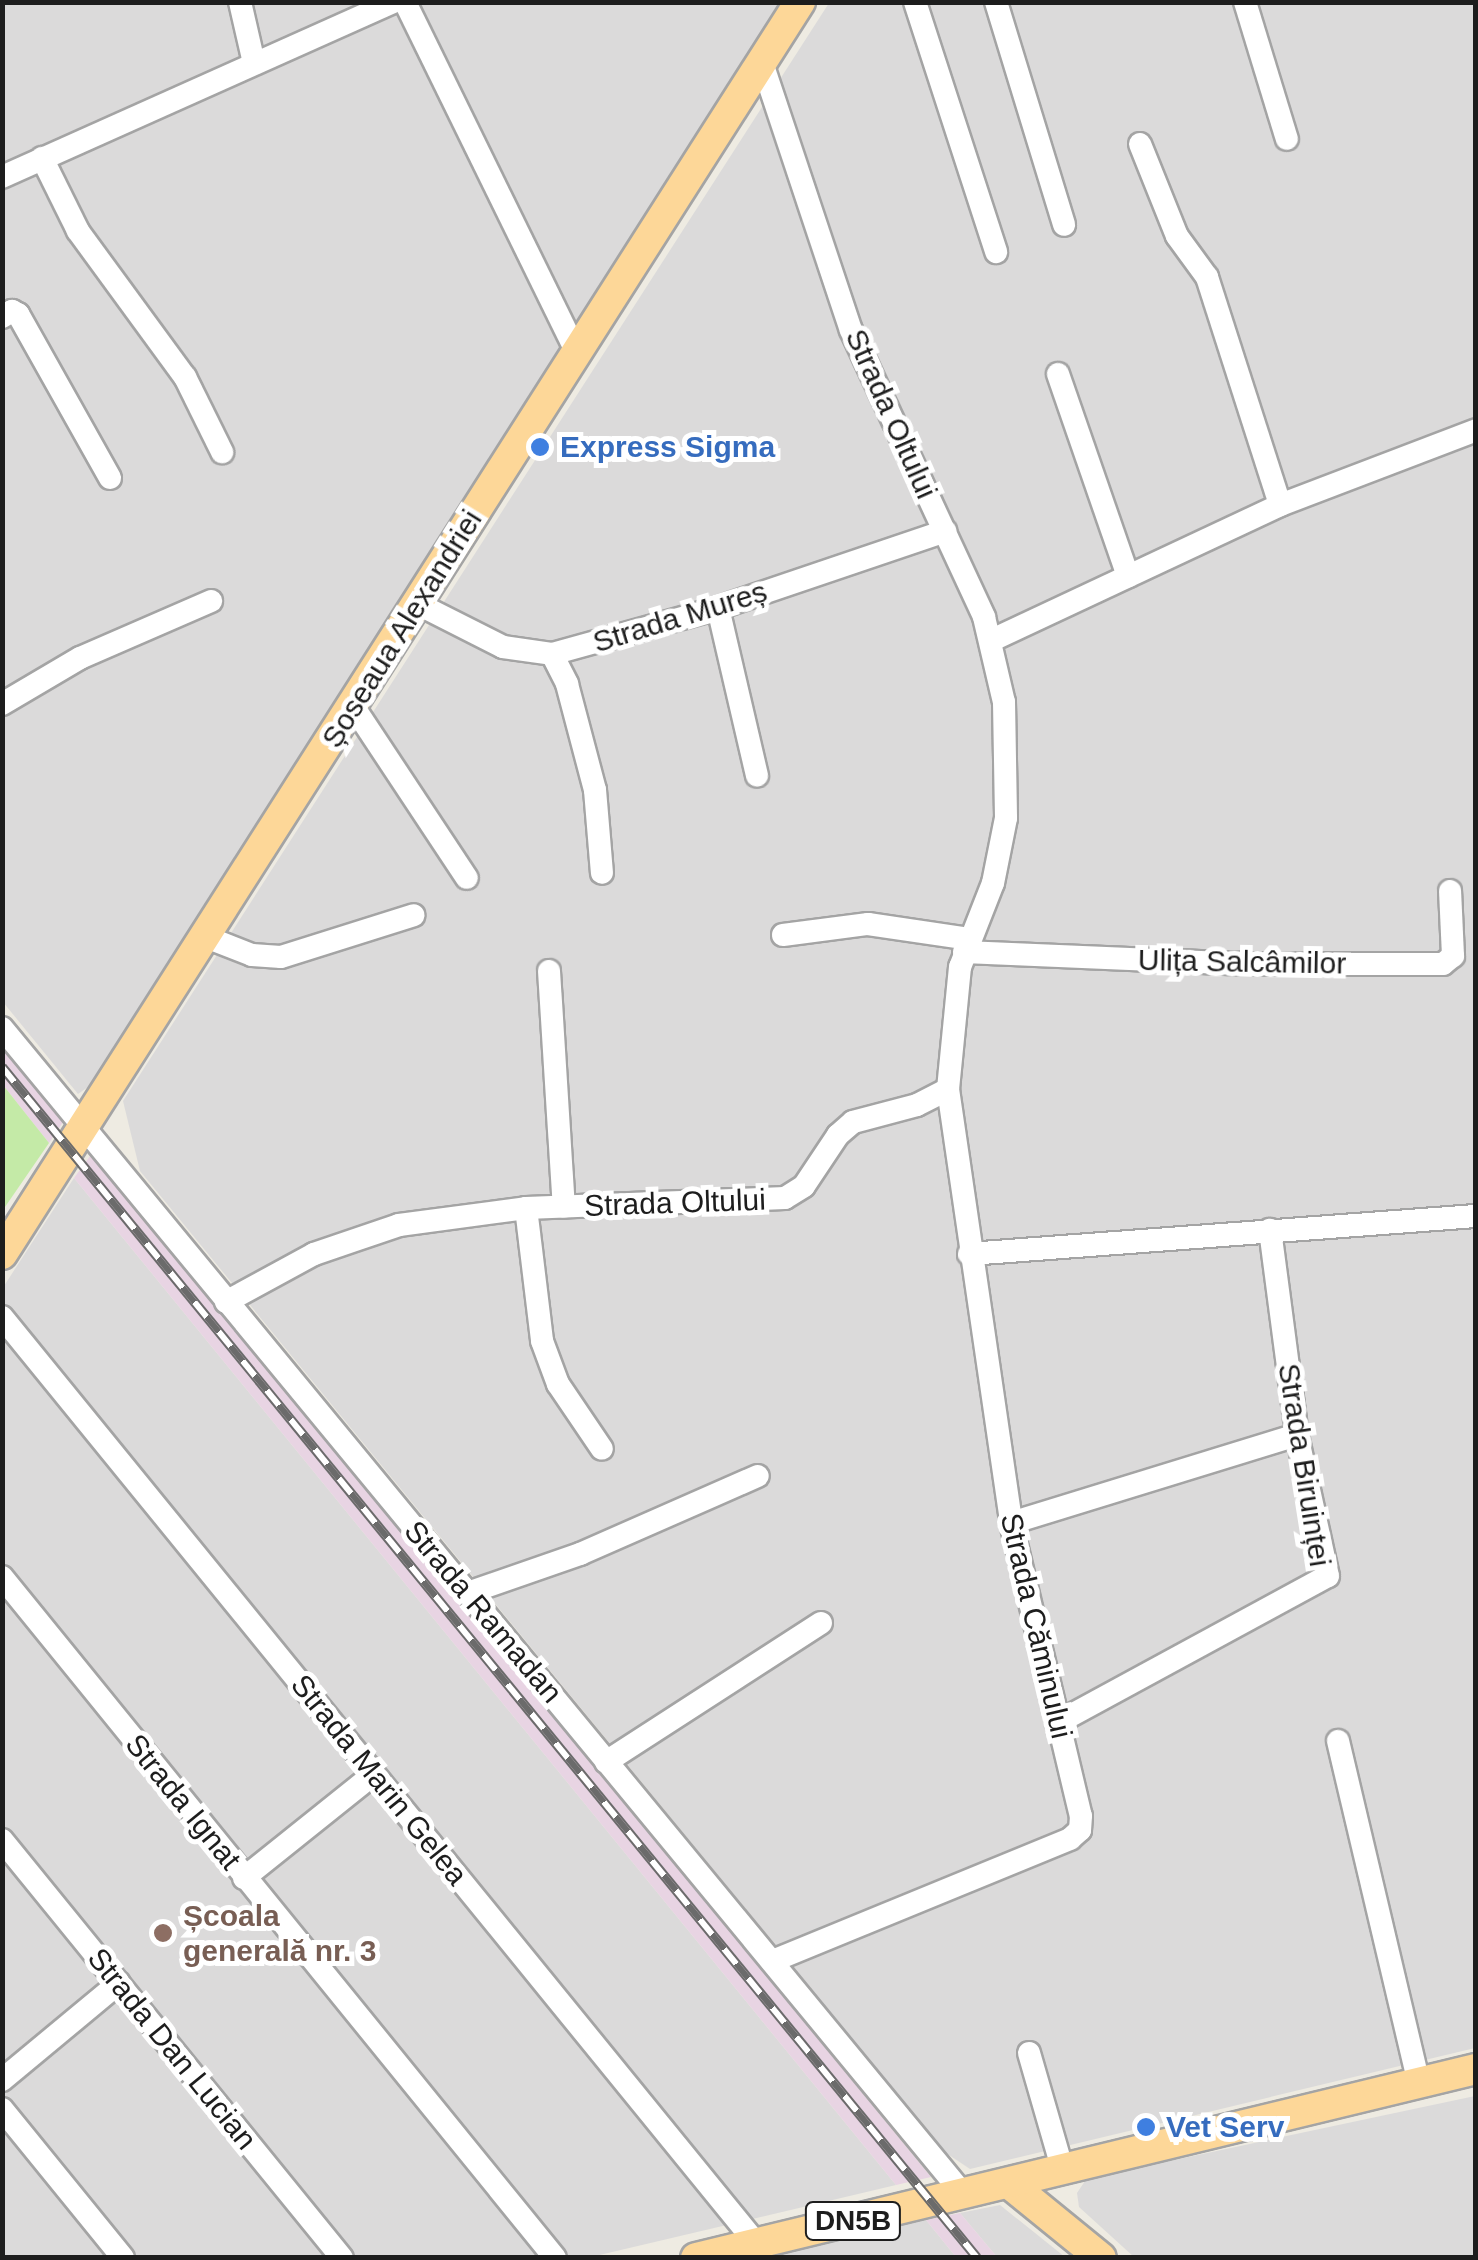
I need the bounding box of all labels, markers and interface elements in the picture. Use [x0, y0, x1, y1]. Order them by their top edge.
street label: Strada Oltului [838, 324, 944, 504]
place label: Express Sigma [560, 429, 775, 465]
marker: Express Sigma [529, 436, 551, 458]
street label: Șoseaua Alexandriei [314, 503, 490, 755]
street label: Strada Mureș [589, 573, 771, 661]
street label: Ulița Salcâmilor [1138, 942, 1346, 982]
street label: Strada Oltului [584, 1182, 766, 1224]
street label: Strada Biruinței [1270, 1361, 1338, 1569]
street label: Strada Căminului [993, 1510, 1079, 1742]
street label: Strada Ramadan [396, 1514, 570, 1710]
street label: Strada Marin Gelea [283, 1668, 475, 1892]
street label: Strada Ignat [118, 1727, 248, 1877]
place label: Școala generală nr. 3 [183, 1898, 376, 1968]
marker: Școala generală nr. 3 [152, 1922, 174, 1944]
street label: Strada Dan Lucian [80, 1941, 264, 2157]
place label: Vet Serv [1166, 2109, 1284, 2145]
marker: Vet Serv [1135, 2116, 1157, 2138]
road number: DN5B [803, 2198, 903, 2244]

